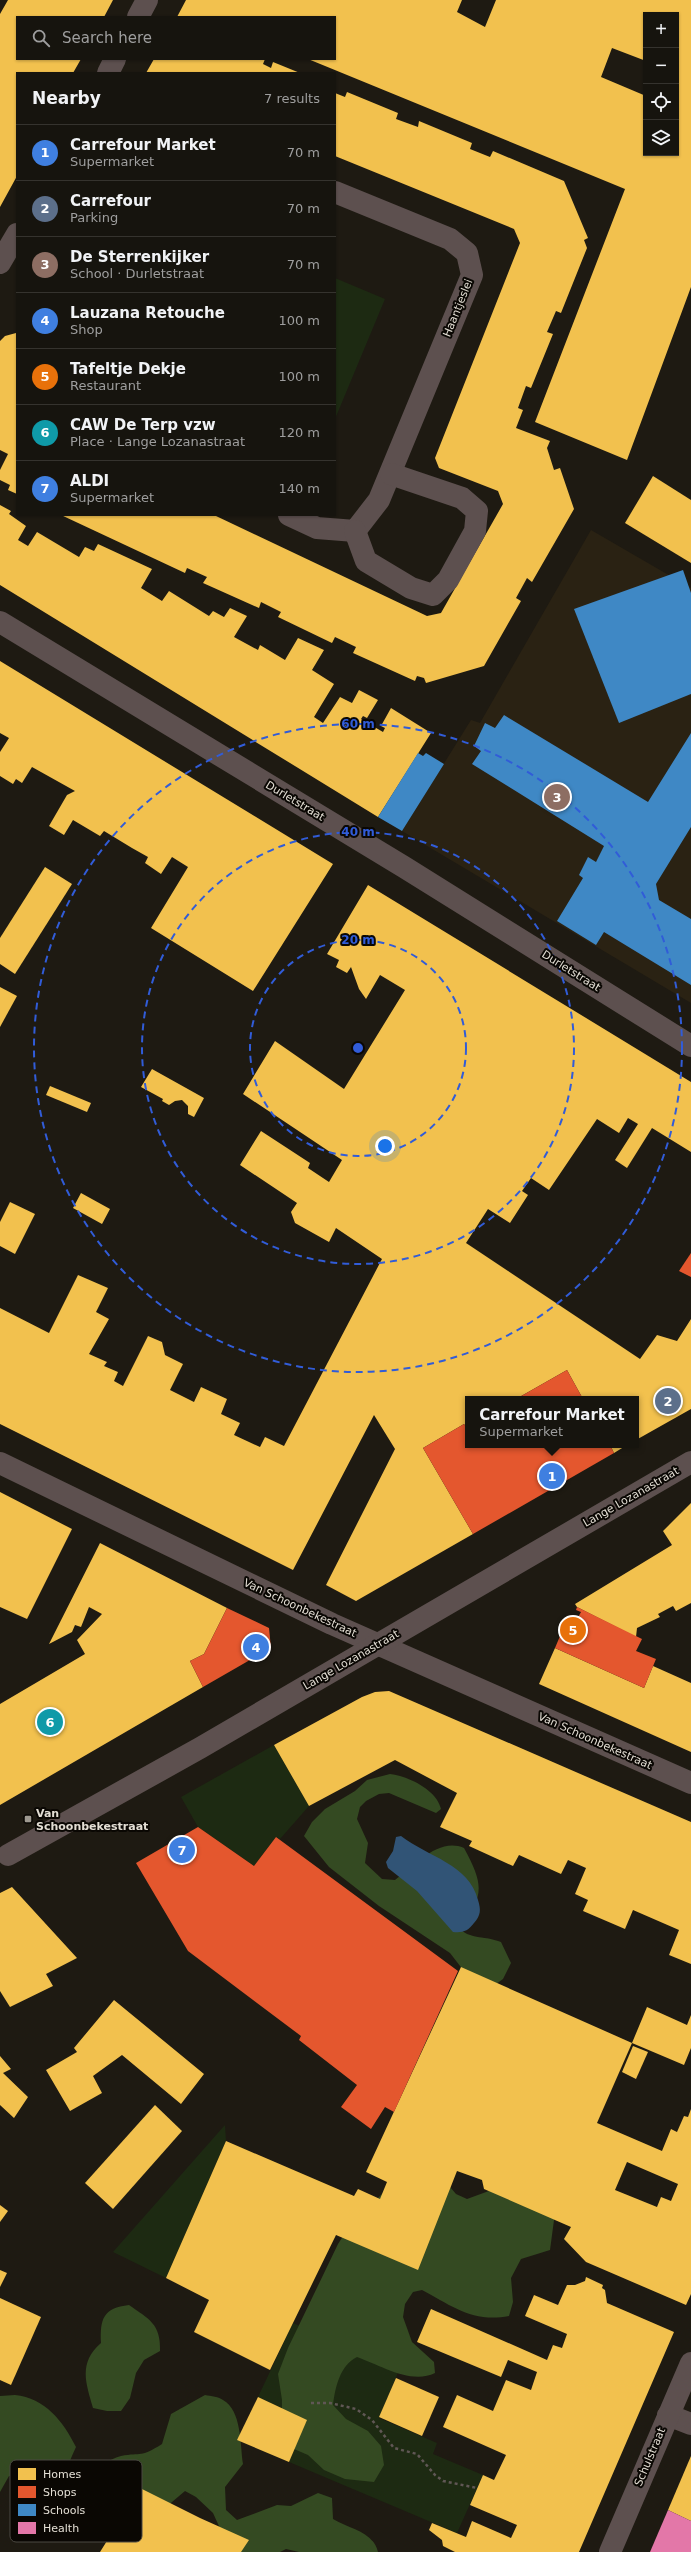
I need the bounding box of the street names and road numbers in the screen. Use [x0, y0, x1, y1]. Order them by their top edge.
street label: Haantjeslei [440, 277, 476, 339]
street label: Durletstraat [263, 778, 327, 824]
street label: Durletstraat [539, 948, 603, 994]
street label: Lange Lozanastraat [581, 1464, 682, 1530]
street label: Van Schoonbekestraat [241, 1576, 359, 1640]
street label: Lange Lozanastraat [301, 1627, 402, 1693]
street label: Van Schoonbekestraat [536, 1710, 655, 1772]
street label: Schulstraat [632, 2425, 668, 2488]

